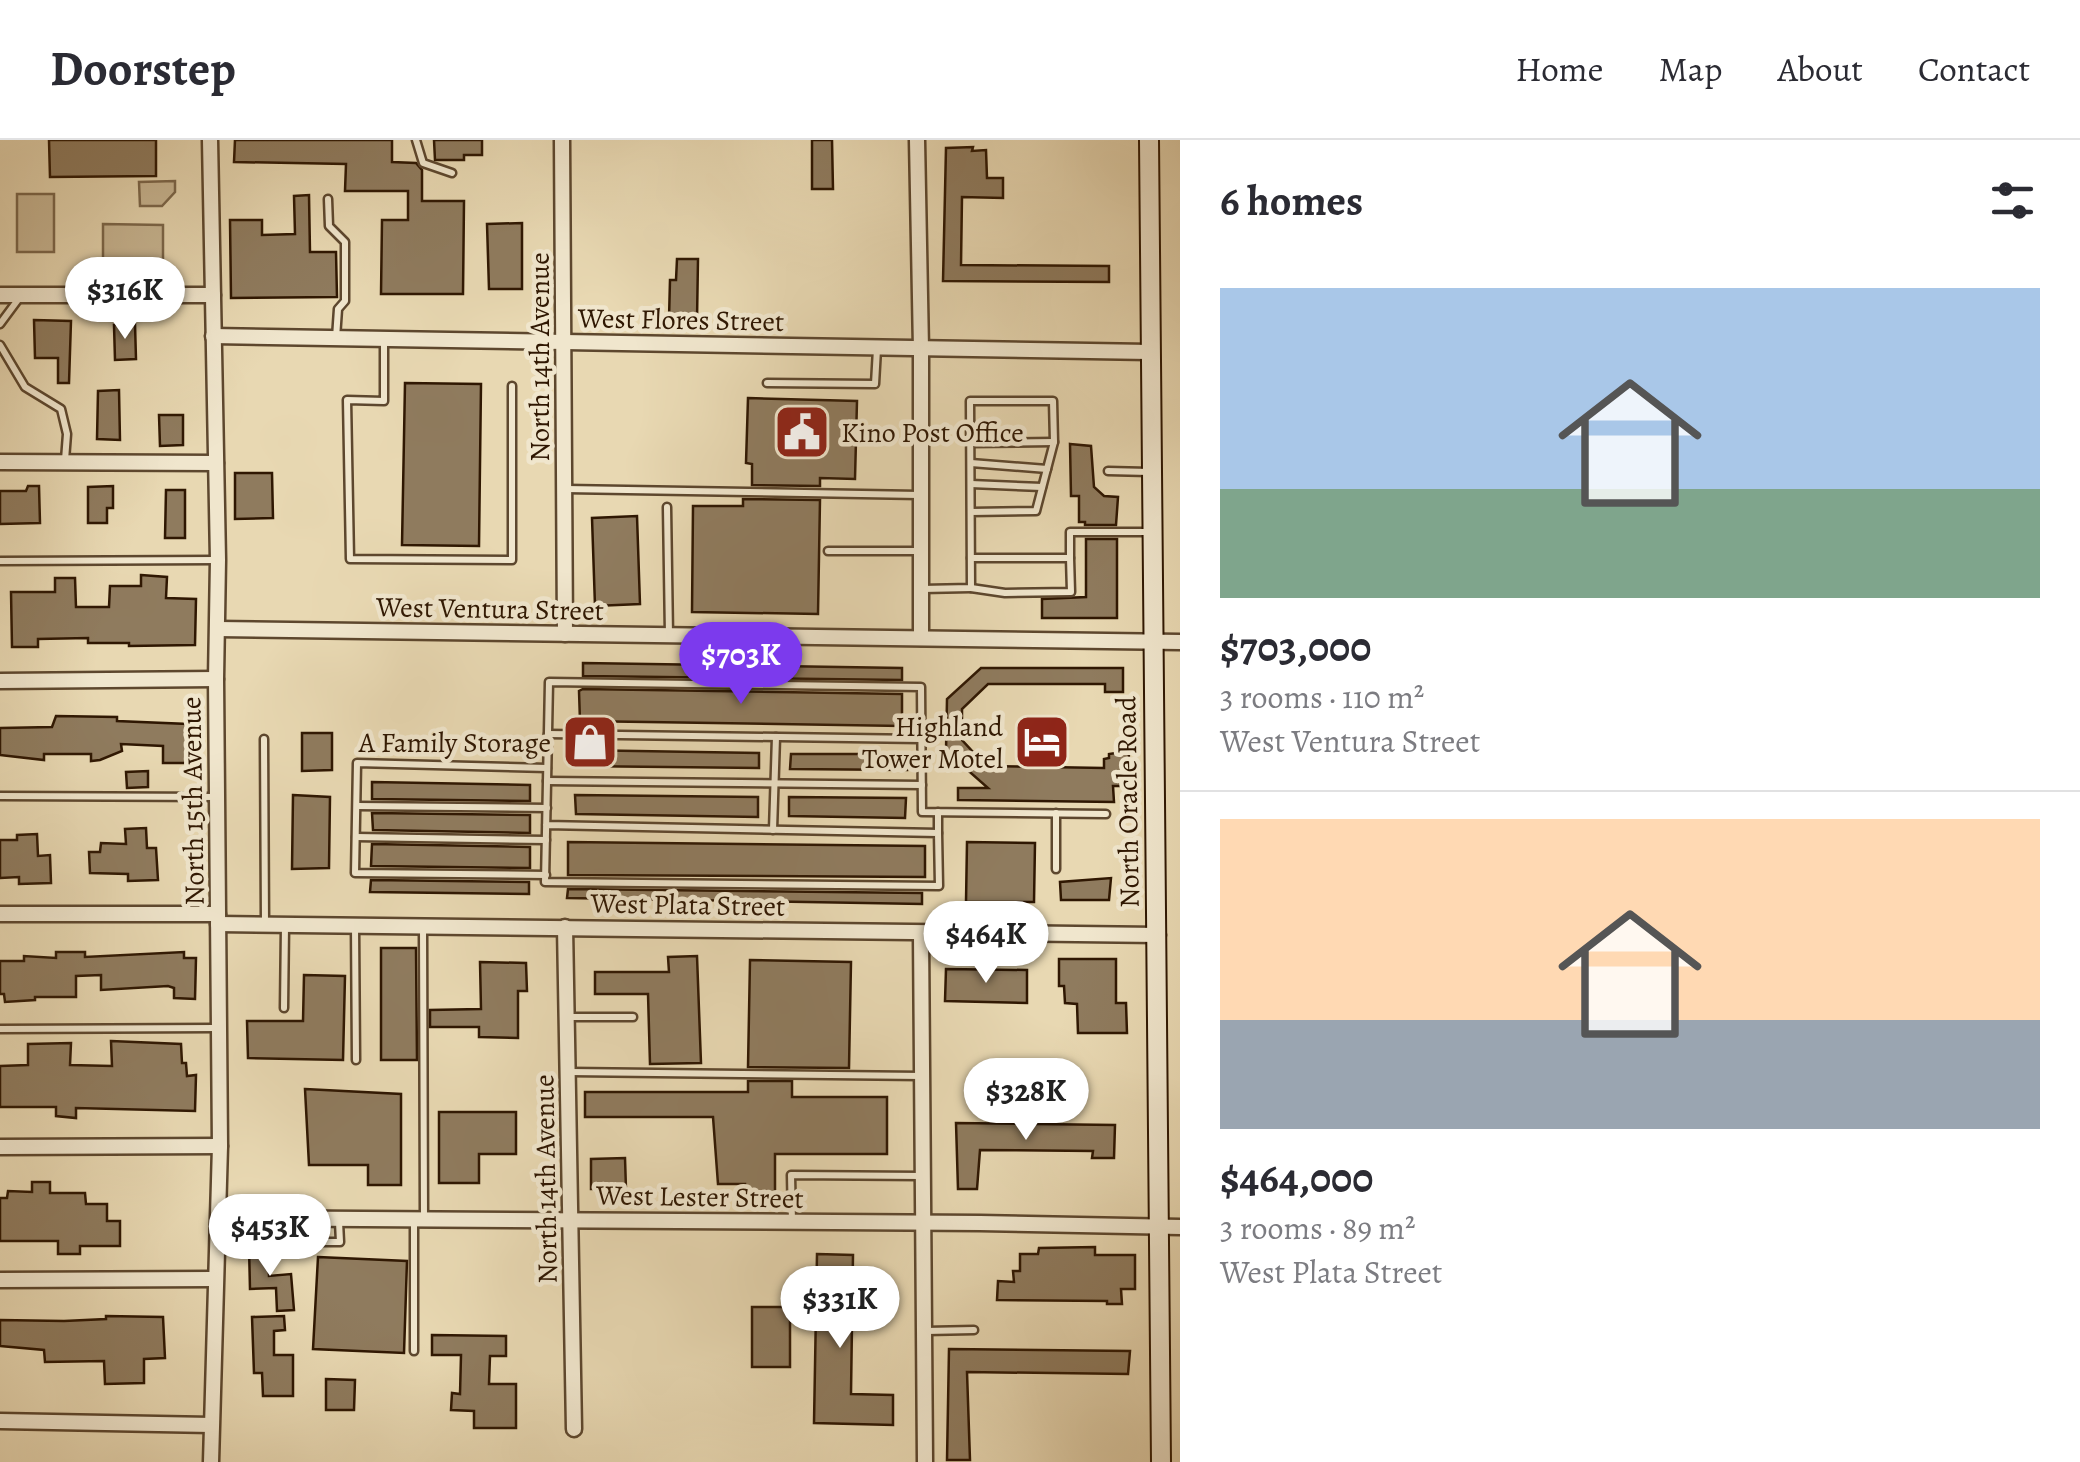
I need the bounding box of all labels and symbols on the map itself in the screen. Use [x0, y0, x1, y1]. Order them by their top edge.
street label: North 14th Avenue [521, 252, 559, 462]
pin: $316K [55, 257, 195, 342]
street label: West Flores Street [576, 299, 784, 341]
public building icon: Kino Post Office [772, 402, 832, 462]
place label: Kino Post Office [841, 414, 1024, 452]
street label: West Ventura Street [375, 588, 604, 630]
pin: $703K [671, 622, 811, 707]
street label: North Oracle Road [1107, 695, 1149, 908]
street label: North 15th Avenue [172, 696, 214, 906]
place label: Highland Tower Motel [862, 708, 1004, 778]
shop icon: A Family Storage [560, 712, 620, 772]
hotel icon: Highland Tower Motel [1012, 712, 1072, 772]
place label: A Family Storage [358, 724, 551, 762]
street label: West Plata Street [589, 884, 786, 926]
pin: $464K [916, 901, 1056, 986]
pin: $328K [956, 1058, 1096, 1143]
street label: North 14th Avenue [525, 1074, 567, 1284]
street label: West Lester Street [595, 1176, 804, 1218]
pin: $453K [200, 1194, 340, 1279]
pin: $331K [770, 1266, 910, 1351]

